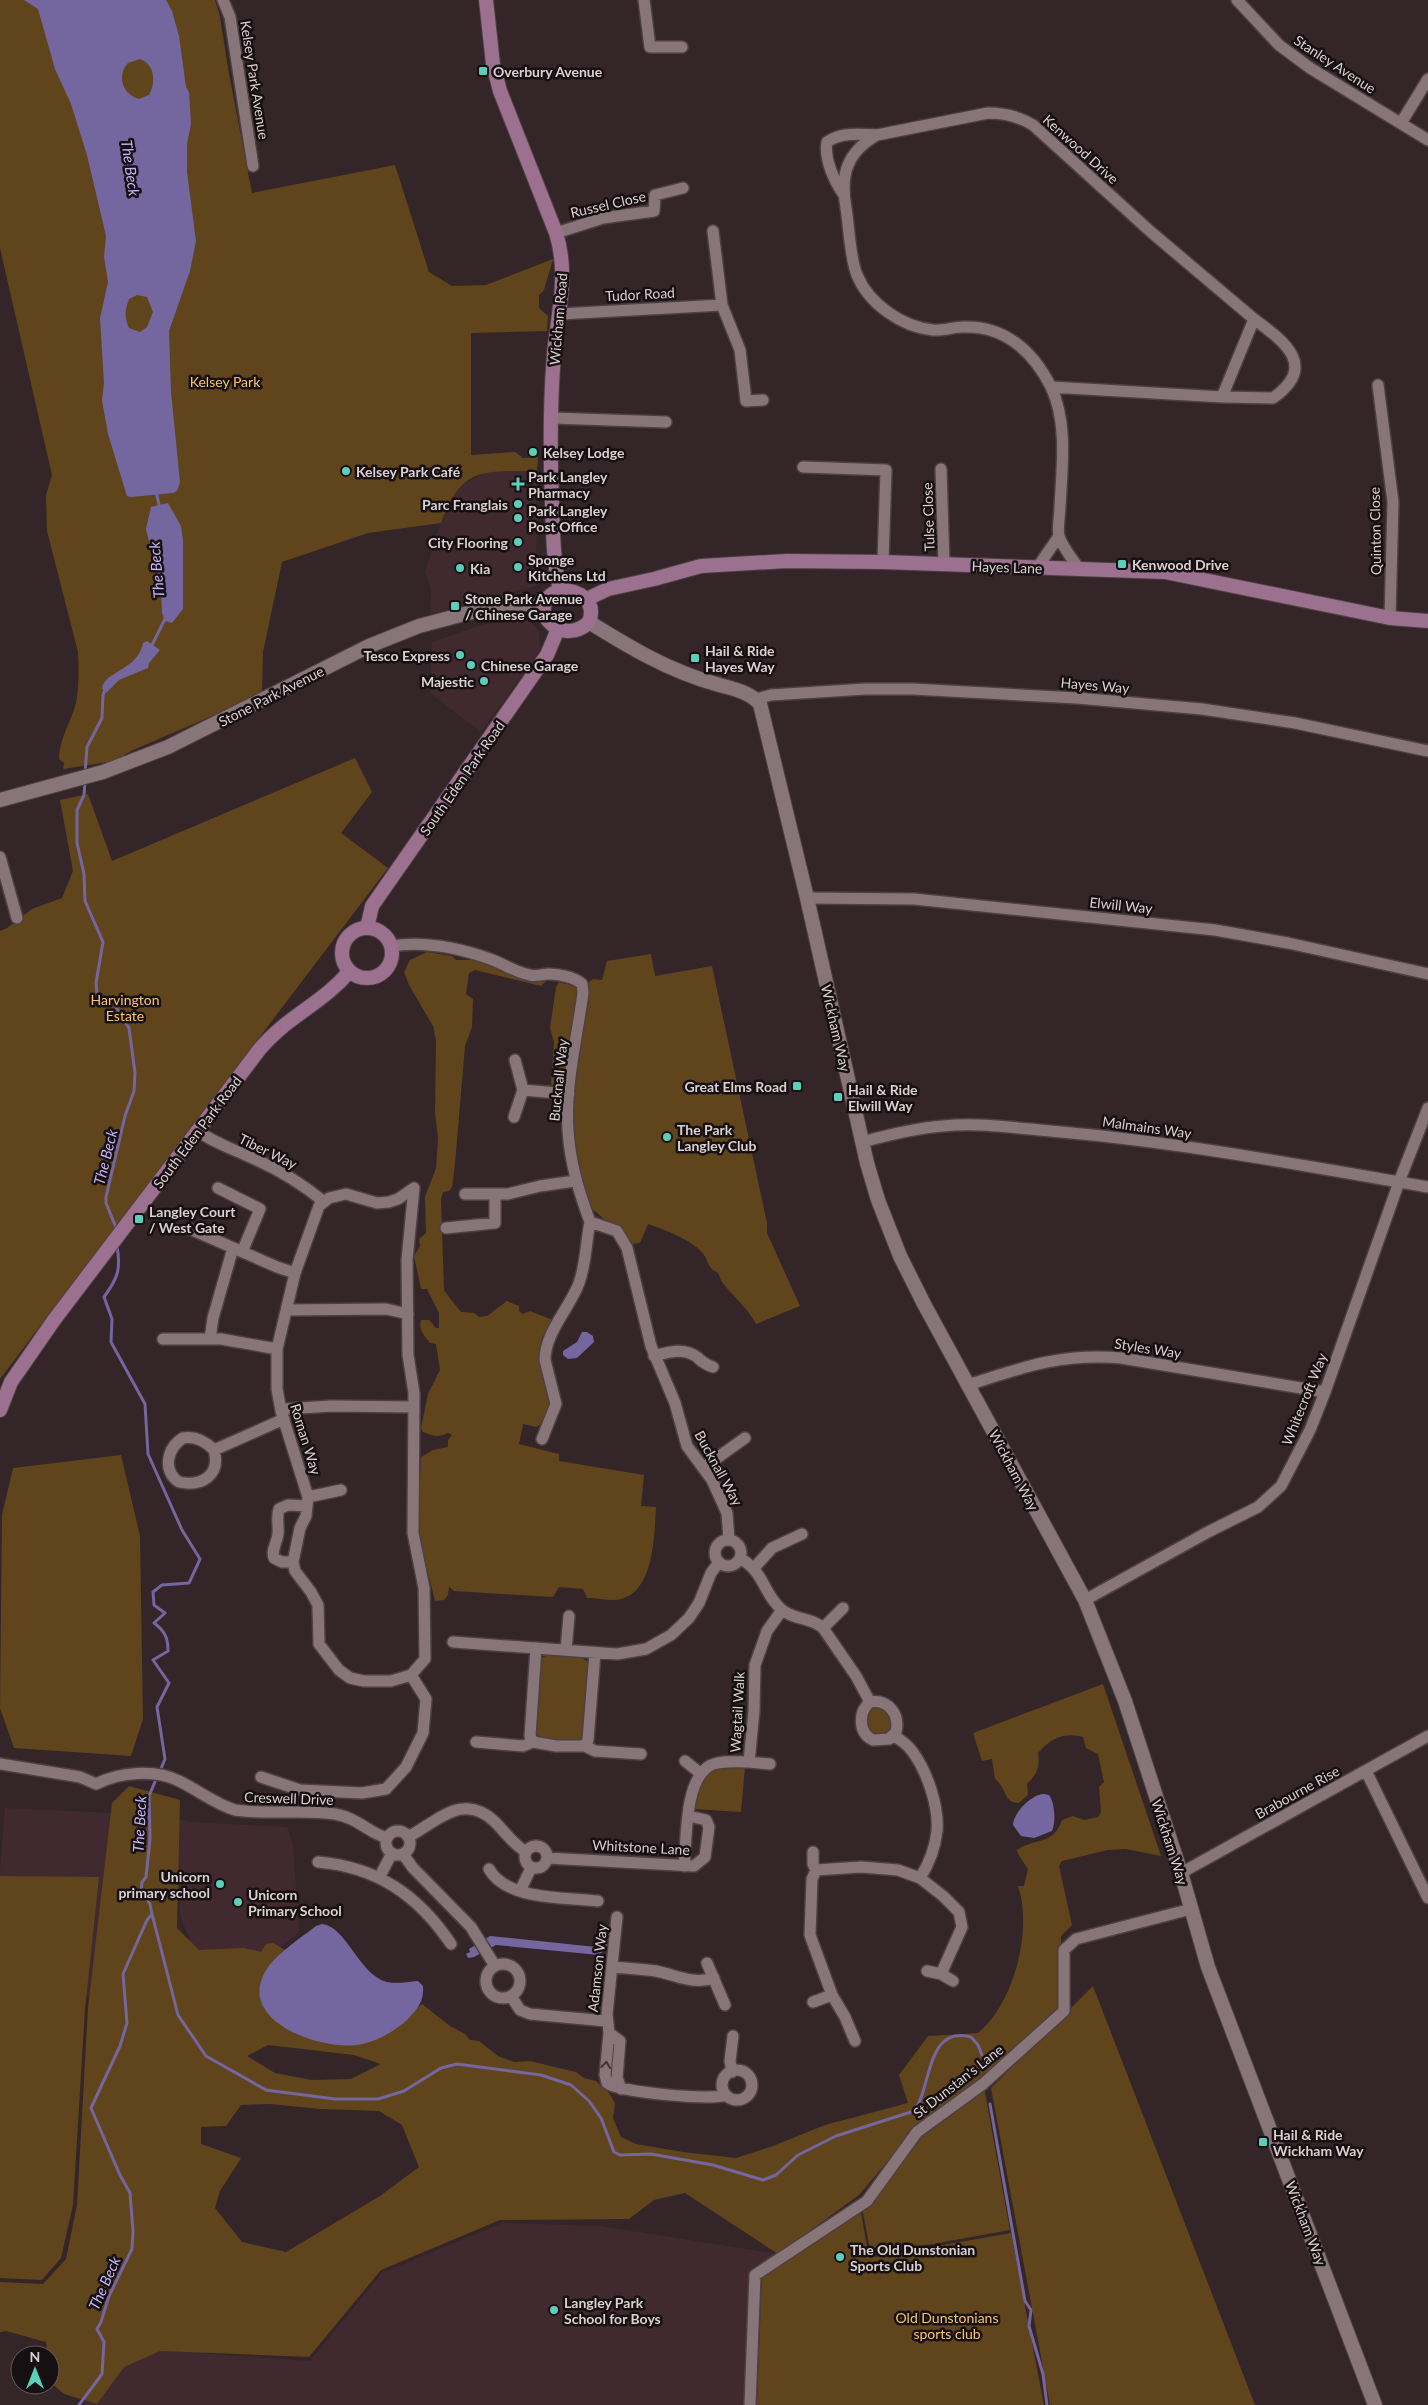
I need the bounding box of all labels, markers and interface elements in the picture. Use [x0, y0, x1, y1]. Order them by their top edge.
street label: Kelsey Park Avenue [237, 19, 273, 141]
street label: Stanley Avenue [1291, 31, 1379, 97]
place label: Overbury Avenue [493, 63, 603, 80]
marker: Overbury Avenue [477, 65, 489, 77]
street label: Kenwood Drive [1040, 111, 1122, 187]
water label: The Beck [118, 139, 144, 198]
street label: Russel Close [569, 187, 647, 221]
street label: Wickham Road [546, 272, 570, 366]
street label: Tudor Road [605, 284, 675, 304]
park label: Kelsey Park [190, 373, 261, 390]
place label: Kelsey Lodge [543, 444, 625, 461]
marker: Kelsey Lodge [527, 446, 539, 458]
place label: Kelsey Park Café [356, 463, 461, 480]
marker: Kelsey Park Café [340, 465, 352, 477]
place label: Park Langley Pharmacy [528, 468, 608, 501]
marker: Park Langley Pharmacy [512, 478, 524, 490]
street label: Tulse Close [918, 482, 938, 552]
street label: Quinton Close [1366, 487, 1384, 575]
place label: Parc Franglais [422, 496, 508, 513]
marker: Parc Franglais [512, 498, 524, 510]
place label: Park Langley Post Office [528, 502, 608, 535]
marker: Park Langley Post Office [512, 512, 524, 524]
place label: City Flooring [428, 534, 509, 551]
marker: City Flooring [512, 536, 524, 548]
water label: The Beck [144, 540, 167, 599]
place label: Sponge Kitchens Ltd [528, 551, 606, 584]
place label: Kenwood Drive [1132, 556, 1229, 573]
street label: Hayes Lane [971, 557, 1043, 577]
marker: Kenwood Drive [1116, 558, 1128, 570]
place label: Kia [470, 560, 490, 577]
marker: Sponge Kitchens Ltd [512, 561, 524, 573]
marker: Kia [454, 562, 466, 574]
place label: Stone Park Avenue / Chinese Garage [465, 590, 583, 623]
marker: Stone Park Avenue / Chinese Garage [449, 600, 461, 612]
place label: Hail & Ride Hayes Way [705, 642, 775, 675]
place label: Tesco Express [363, 647, 450, 664]
marker: Tesco Express [454, 649, 466, 661]
marker: Hail & Ride Hayes Way [689, 652, 701, 664]
place label: Chinese Garage [481, 657, 579, 674]
marker: Chinese Garage [465, 659, 477, 671]
street label: Stone Park Avenue [216, 662, 326, 730]
place label: Majestic [421, 673, 474, 690]
street label: Hayes Way [1060, 674, 1131, 697]
marker: Majestic [478, 675, 490, 687]
street label: South Eden Park Road [416, 717, 508, 839]
street label: Elwill Way [1089, 893, 1154, 917]
street label: Wickham Way [818, 983, 854, 1074]
park label: Harvington Estate [91, 991, 159, 1024]
street label: Bucknall Way [545, 1037, 571, 1122]
street label: South Eden Park Road [149, 1073, 245, 1191]
place label: Great Elms Road [684, 1078, 787, 1095]
marker: Great Elms Road [791, 1080, 803, 1092]
place label: Hail & Ride Elwill Way [848, 1081, 918, 1114]
marker: Hail & Ride Elwill Way [832, 1091, 844, 1103]
street label: Malmains Way [1101, 1112, 1193, 1142]
place label: The Park Langley Club [677, 1121, 756, 1154]
water label: The Beck [89, 1126, 121, 1187]
street label: Tiber Way [236, 1130, 301, 1173]
marker: The Park Langley Club [661, 1131, 673, 1143]
place label: Langley Court / West Gate [149, 1203, 236, 1236]
marker: Langley Court / West Gate [133, 1213, 145, 1225]
street label: Styles Way [1113, 1334, 1183, 1362]
street label: Whitecroft Way [1278, 1350, 1331, 1448]
street label: Roman Way [287, 1401, 325, 1477]
street label: Wickham Way [986, 1427, 1043, 1514]
street label: Bucknall Way [691, 1428, 747, 1509]
street label: Wagtail Walk [726, 1670, 748, 1753]
street label: Brabourne Rise [1252, 1762, 1342, 1822]
street label: Creswell Drive [244, 1788, 334, 1808]
water label: The Beck [129, 1794, 150, 1853]
street label: Wickham Way [1148, 1797, 1192, 1888]
street label: Whitstone Lane [592, 1836, 690, 1858]
place label: Unicorn primary school [118, 1868, 210, 1901]
marker: Unicorn primary school [214, 1878, 226, 1890]
place label: Unicorn Primary School [248, 1886, 342, 1919]
marker: Unicorn Primary School [232, 1896, 244, 1908]
street label: Adamson Way [584, 1922, 610, 2013]
street label: St Dunstan's Lane [910, 2041, 1006, 2121]
one-way arrow [600, 2061, 611, 2069]
place label: Hail & Ride Wickham Way [1273, 2126, 1364, 2159]
marker: Hail & Ride Wickham Way [1257, 2136, 1269, 2148]
street label: Wickham Way [1282, 2178, 1330, 2268]
place label: The Old Dunstonian Sports Club [850, 2241, 975, 2274]
marker: The Old Dunstonian Sports Club [834, 2251, 846, 2263]
water label: The Beck [84, 2253, 124, 2313]
place label: Langley Park School for Boys [564, 2294, 661, 2327]
marker: Langley Park School for Boys [548, 2304, 560, 2316]
park label: Old Dunstonians sports club [896, 2309, 998, 2342]
north arrow [10, 2345, 60, 2395]
text: N [30, 2348, 40, 2365]

